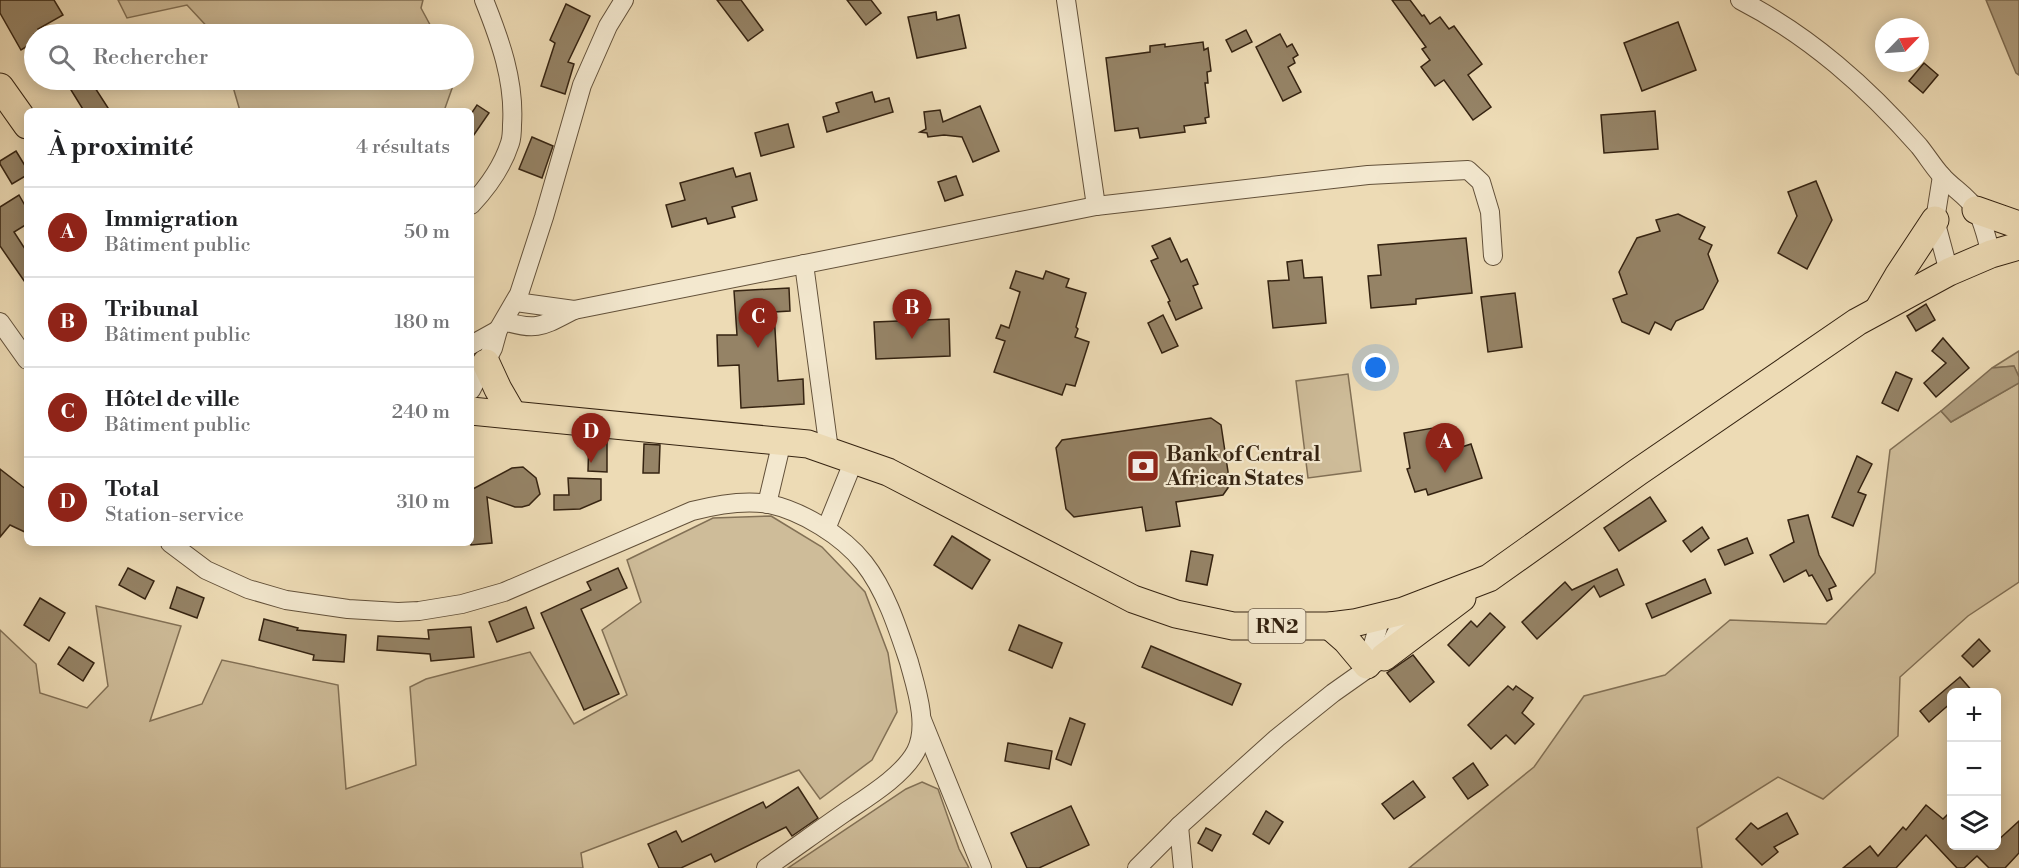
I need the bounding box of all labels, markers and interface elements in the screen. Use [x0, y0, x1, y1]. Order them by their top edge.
north arrow [1875, 18, 1929, 72]
search box [24, 24, 474, 90]
icon: search [45, 41, 78, 74]
text: Rechercher [93, 44, 208, 71]
text: À proximité [48, 131, 193, 163]
text: 4 résultats [356, 135, 450, 160]
text: Immigration [105, 206, 238, 233]
text: A [60, 220, 75, 245]
text: 50 m [404, 220, 450, 245]
text: Bâtiment public [105, 233, 251, 258]
pin: B [892, 290, 932, 339]
text: Tribunal [105, 296, 198, 323]
pin: C [738, 298, 777, 348]
text: B [60, 310, 75, 335]
text: 180 m [395, 310, 450, 335]
text: Bâtiment public [105, 323, 251, 348]
your location [1361, 353, 1390, 382]
text: Hôtel de ville [105, 386, 240, 413]
text: C [60, 400, 75, 425]
text: 240 m [392, 400, 450, 425]
text: Bâtiment public [105, 413, 251, 438]
pin: D [572, 414, 610, 463]
pin: A [1426, 424, 1464, 473]
place label: Bank of Central African States [1165, 442, 1320, 492]
bank icon: Bank of Central African States [1125, 448, 1161, 484]
text: Total [105, 476, 159, 503]
text: D [60, 490, 75, 515]
text: 310 m [397, 490, 450, 515]
text: Station-service [105, 503, 244, 528]
road number: RN2 [1248, 609, 1306, 643]
map controls [1947, 688, 2001, 850]
button: + [1947, 688, 2001, 742]
button: − [1947, 742, 2001, 796]
button: layers [1947, 796, 2001, 850]

